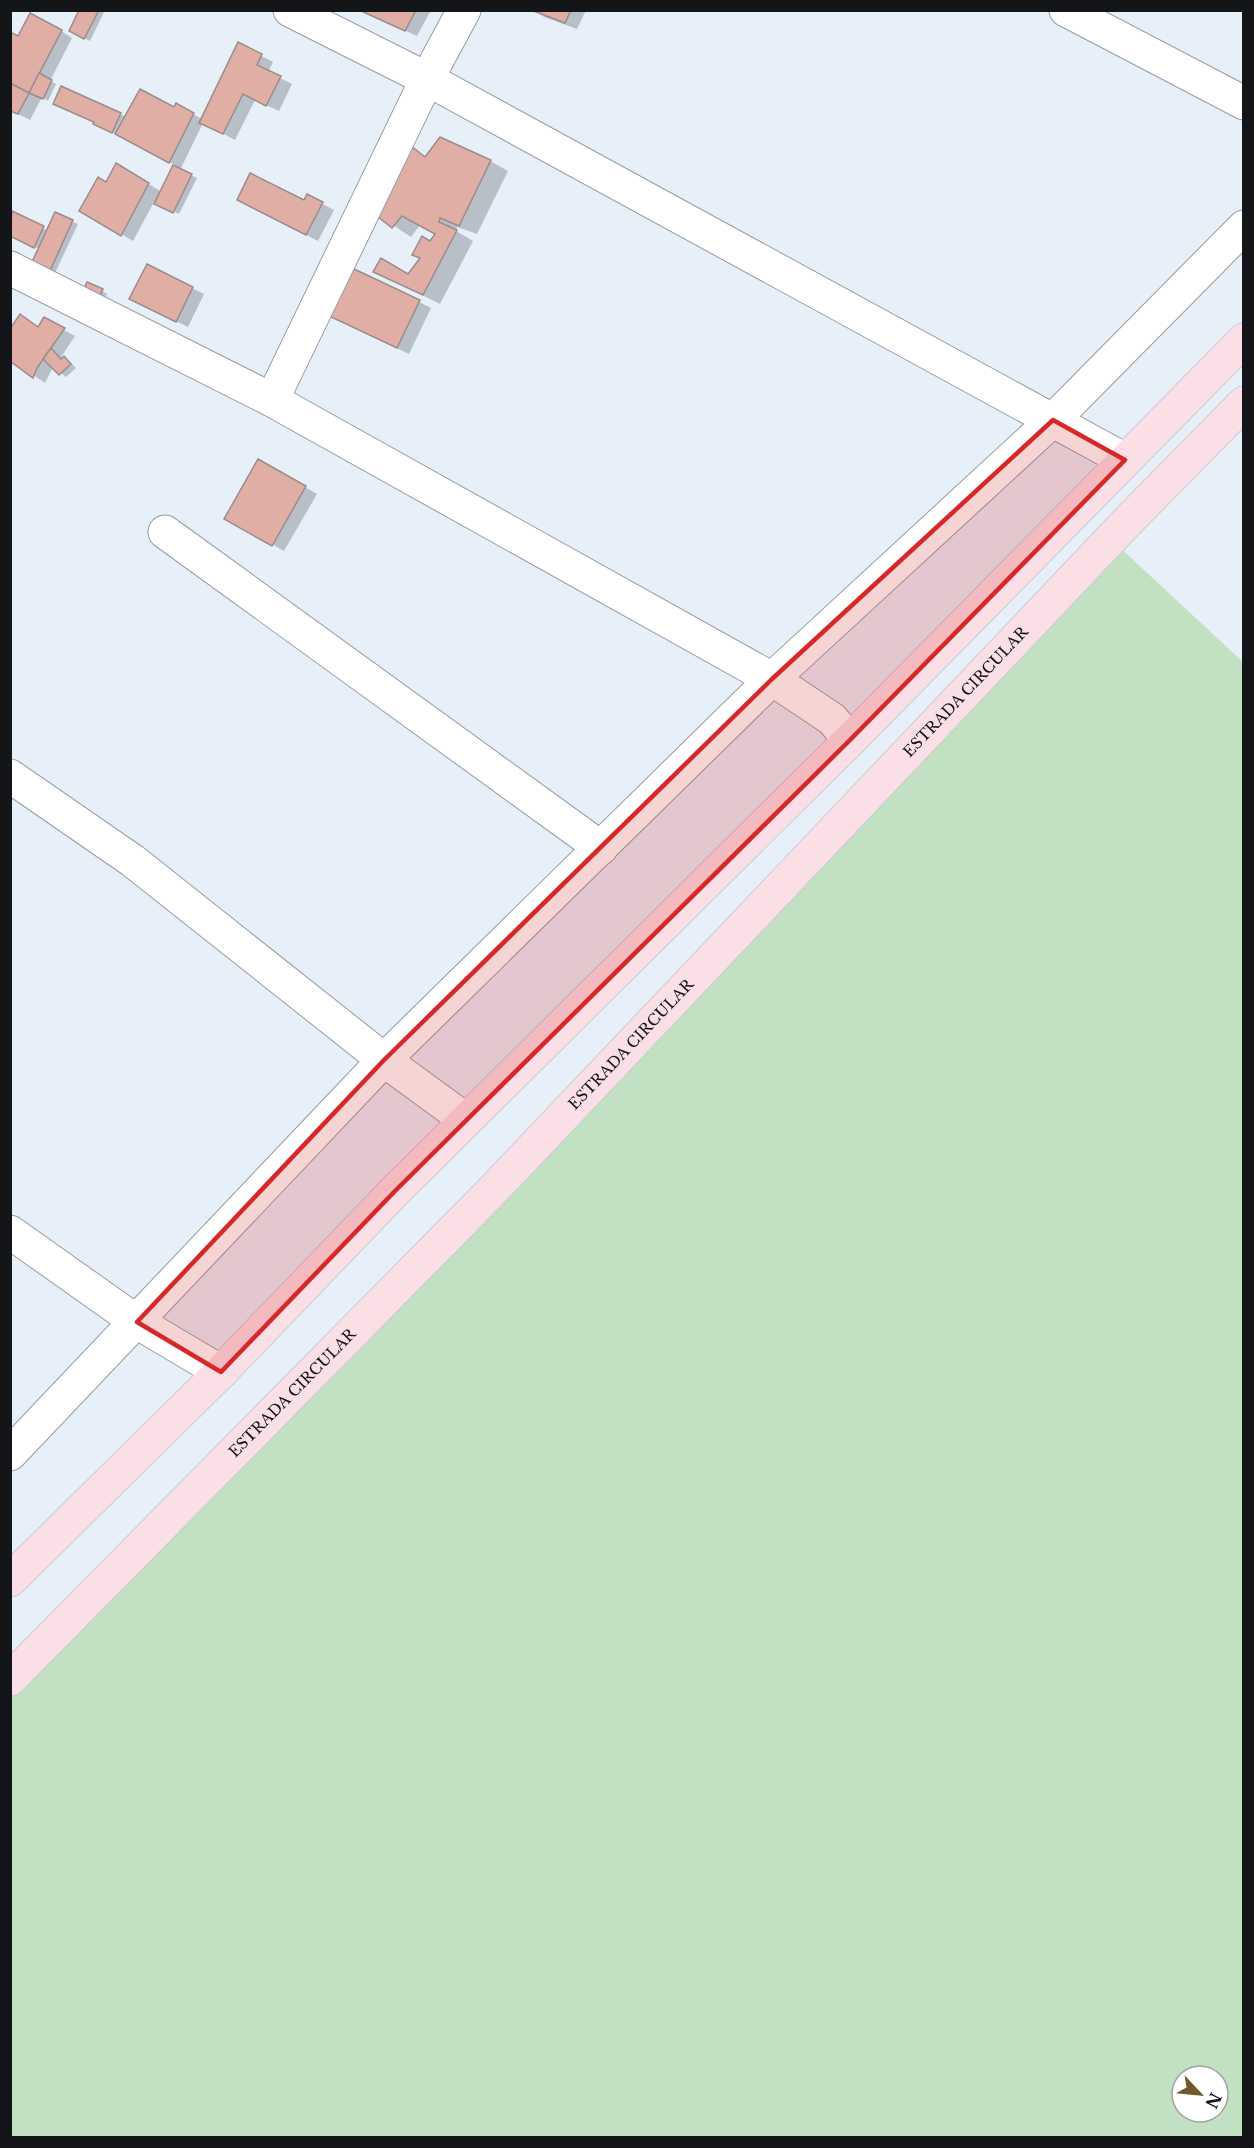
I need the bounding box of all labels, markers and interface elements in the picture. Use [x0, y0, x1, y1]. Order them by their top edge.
street label: ESTRADA CIRCULAR [899, 621, 1033, 761]
street label: ESTRADA CIRCULAR [564, 974, 698, 1113]
street label: ESTRADA CIRCULAR [225, 1324, 361, 1461]
north arrow [1170, 2064, 1230, 2124]
text: N [1201, 2089, 1226, 2112]

